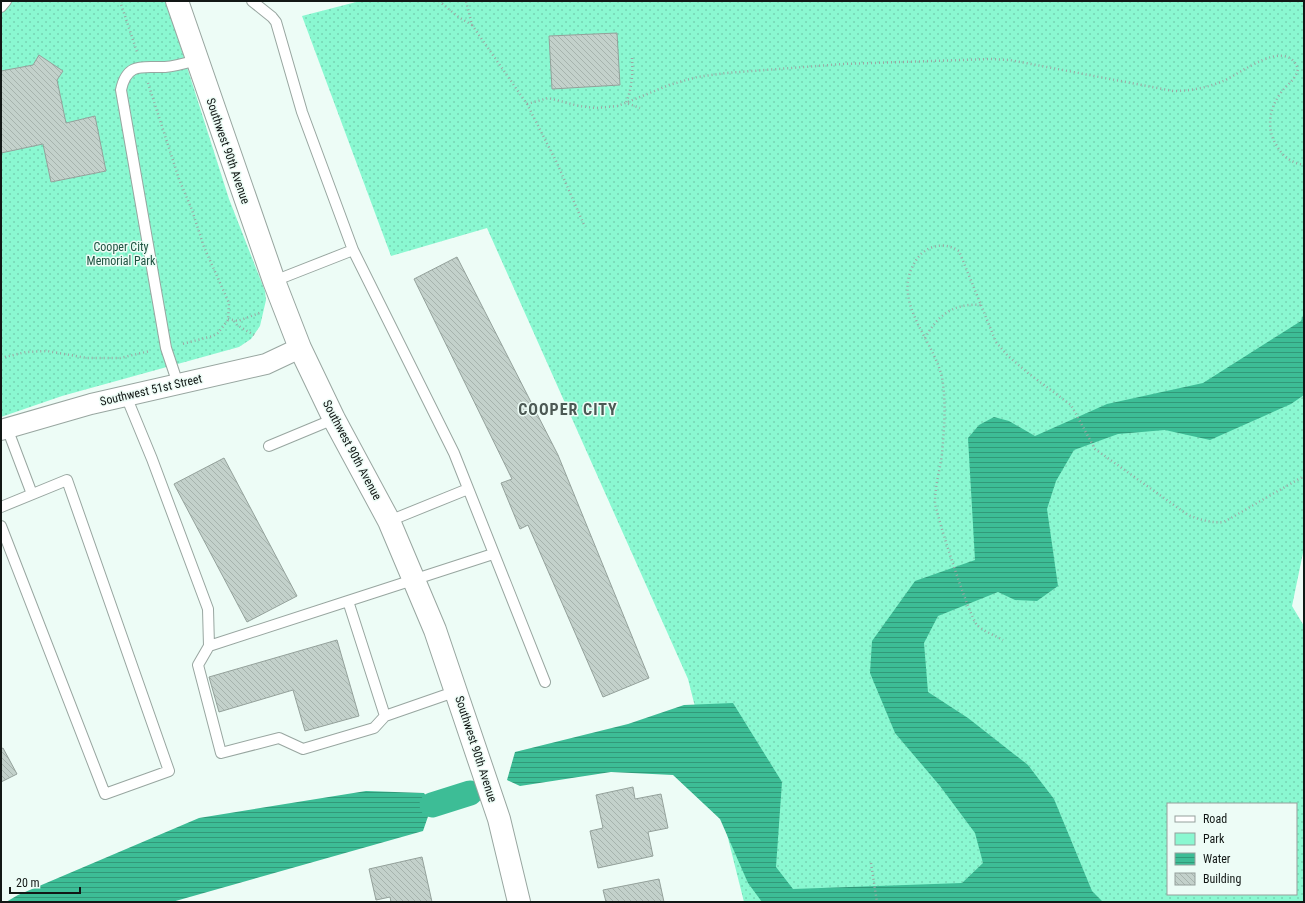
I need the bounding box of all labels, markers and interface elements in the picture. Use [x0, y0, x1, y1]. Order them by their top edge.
street label: Southwest 90th Avenue [203, 96, 253, 206]
park label: Cooper City Memorial Park [87, 240, 156, 268]
street label: Southwest 51st Street [99, 371, 204, 409]
street label: Southwest 90th Avenue [320, 398, 384, 503]
district label: COOPER CITY [518, 400, 618, 419]
street label: Southwest 90th Avenue [452, 694, 500, 804]
legend [1167, 803, 1297, 895]
text: Road [1203, 812, 1227, 826]
text: Park [1203, 832, 1225, 846]
text: Water [1203, 852, 1231, 866]
scale bar [10, 869, 80, 895]
text: Building [1203, 872, 1241, 886]
text: 20 m [16, 876, 40, 890]

